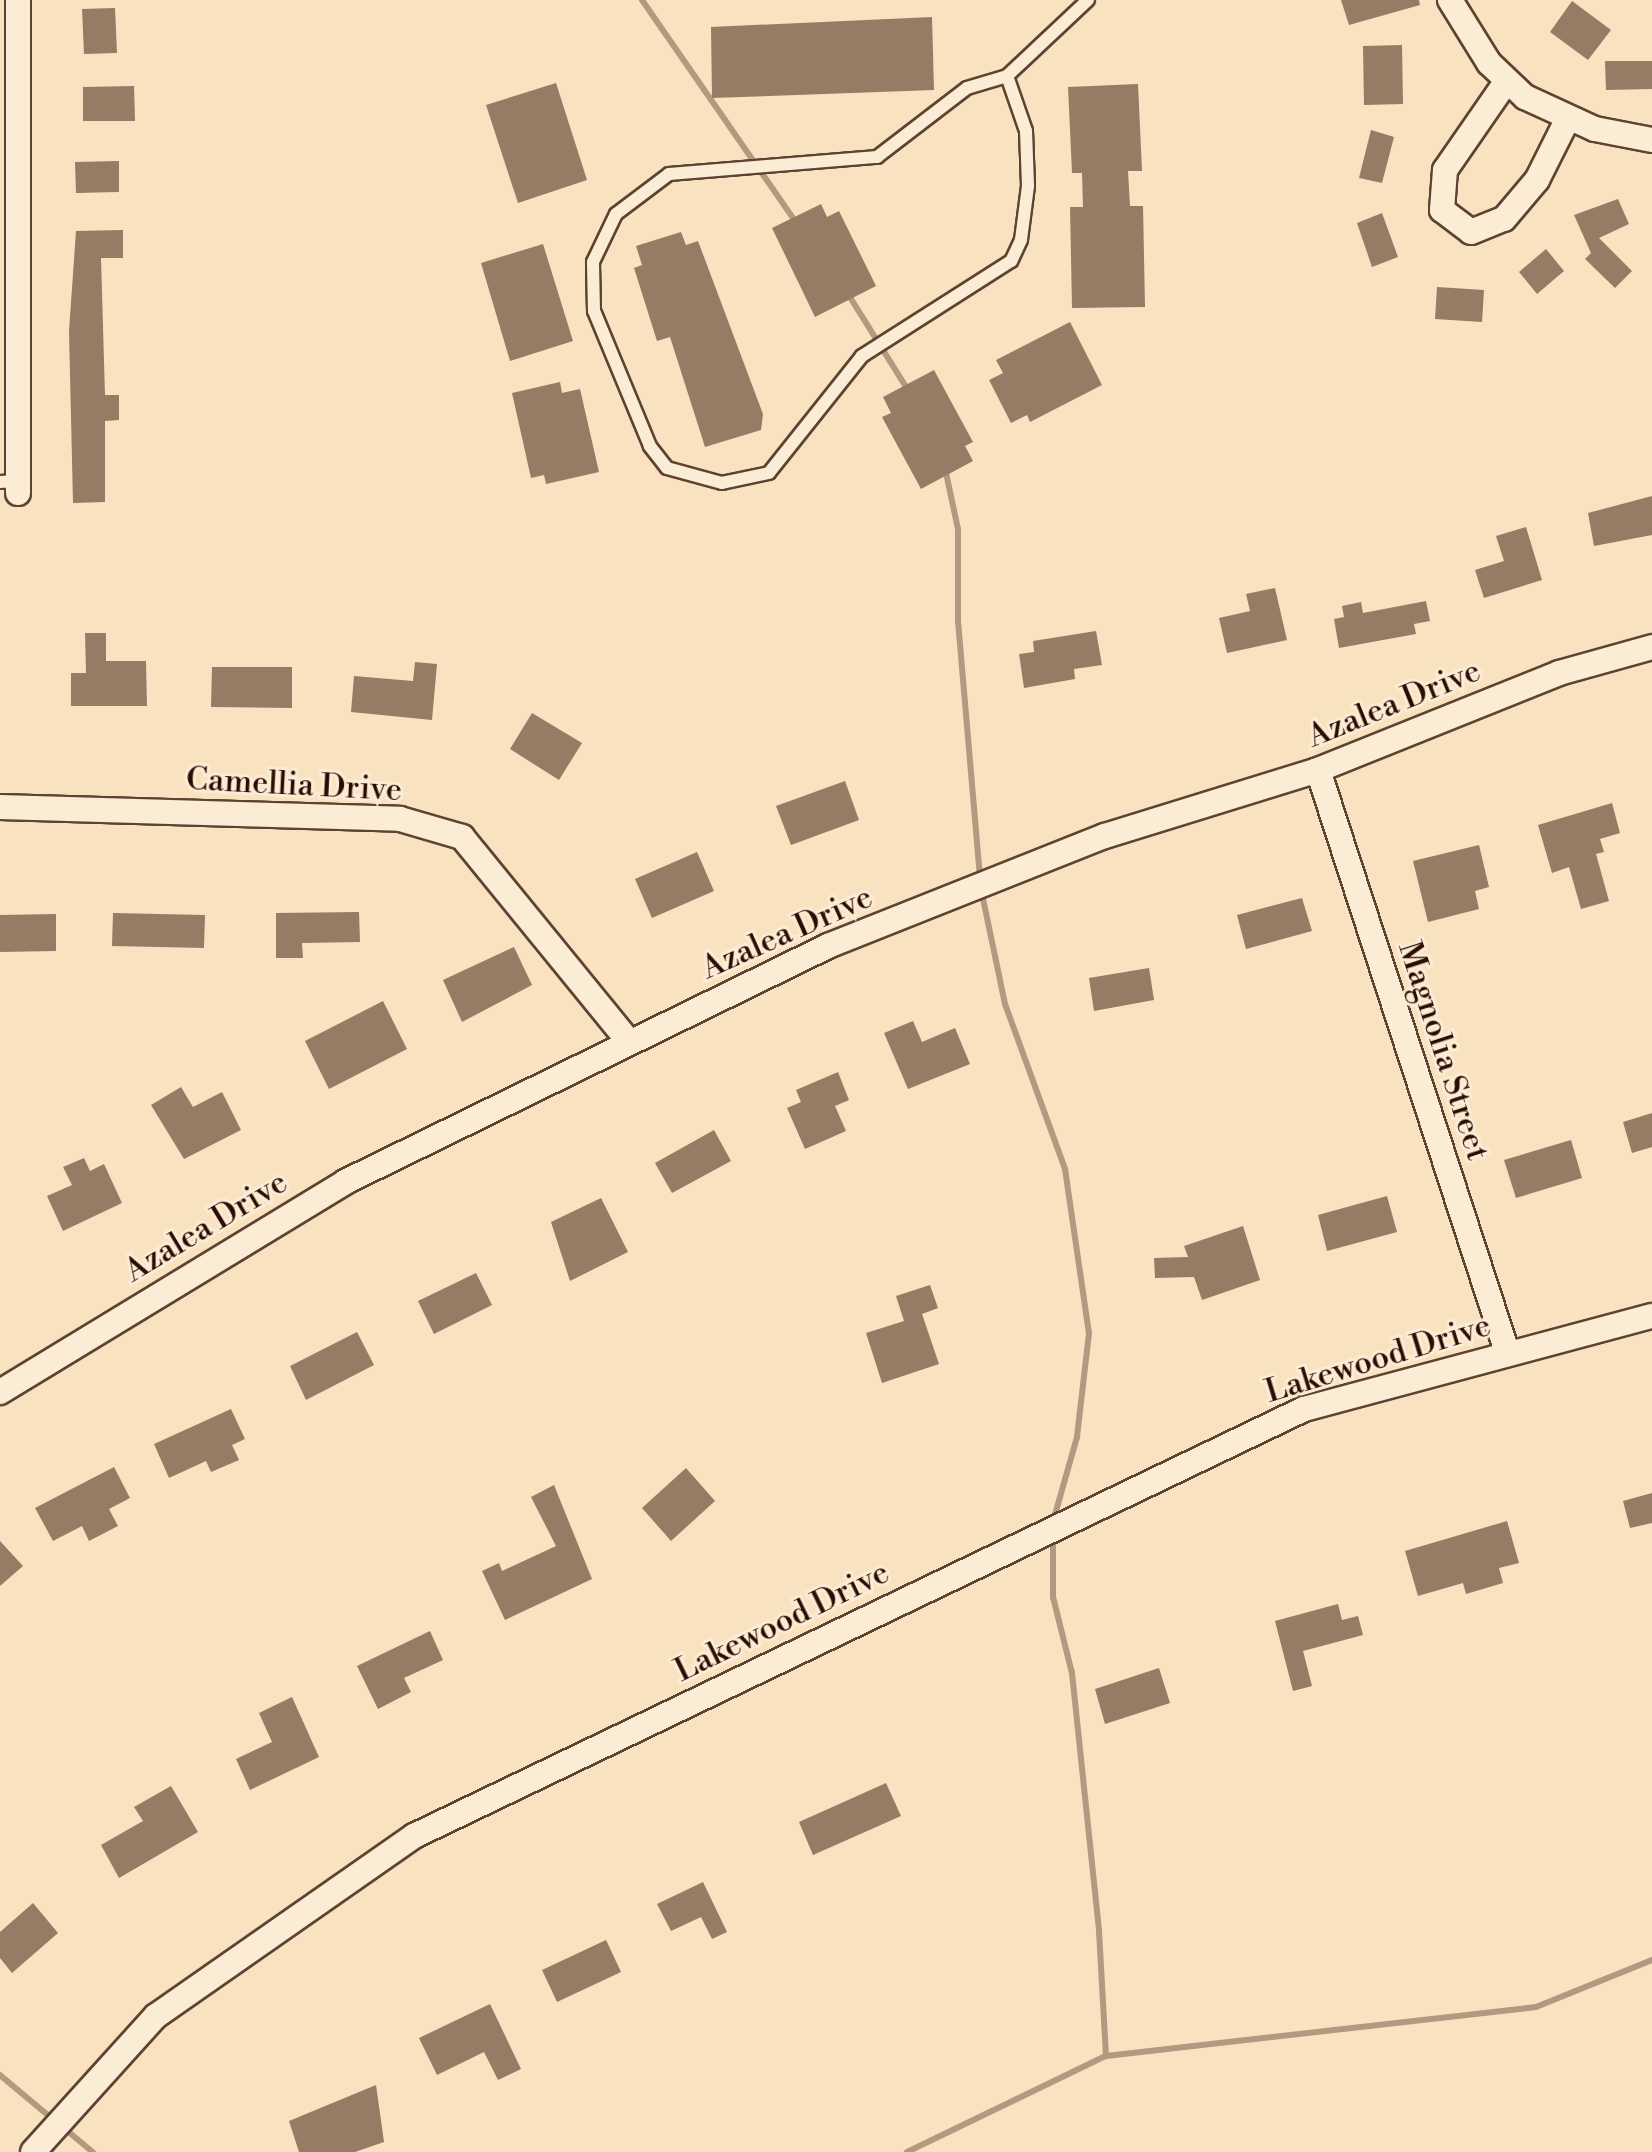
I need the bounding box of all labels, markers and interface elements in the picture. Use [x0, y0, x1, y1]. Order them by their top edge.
street label: Azalea Drive [1302, 652, 1486, 756]
street label: Camellia Drive [185, 760, 403, 810]
street label: Azalea Drive [695, 878, 879, 988]
street label: Magnolia Street [1390, 937, 1496, 1165]
street label: Azalea Drive [118, 1163, 294, 1291]
street label: Lakewood Drive [1261, 1306, 1495, 1412]
street label: Lakewood Drive [668, 1553, 896, 1691]

